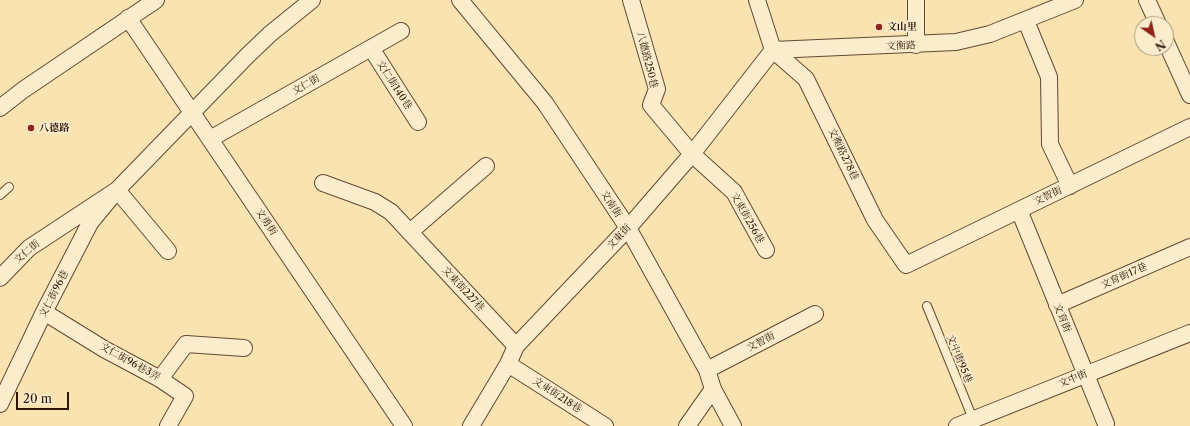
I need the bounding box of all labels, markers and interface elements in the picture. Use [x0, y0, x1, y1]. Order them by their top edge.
north arrow [1134, 16, 1174, 56]
place label: 文山里 [887, 21, 917, 33]
marker: 文山里 [874, 22, 884, 32]
street label: 八德路250巷 [634, 31, 660, 89]
text: N [1152, 37, 1168, 54]
street label: 文衡路 [886, 39, 916, 53]
street label: 文仁街140巷 [374, 58, 414, 112]
street label: 文仁街 [290, 72, 322, 98]
place label: 八德路 [39, 122, 69, 134]
marker: 八德路 [26, 123, 36, 133]
street label: 文衡路278巷 [825, 126, 861, 182]
street label: 文智街 [1032, 184, 1064, 208]
street label: 文南街 [598, 188, 624, 220]
street label: 文東街256巷 [728, 190, 766, 246]
street label: 文勇街 [253, 206, 279, 238]
street label: 文東街 [604, 222, 634, 252]
street label: 文仁街 [12, 238, 42, 266]
street label: 文育街17巷 [1099, 261, 1149, 291]
street label: 文東街227巷 [439, 264, 487, 314]
street label: 文仁街96巷 [37, 268, 71, 320]
street label: 文育街 [1051, 302, 1073, 334]
street label: 文智街 [745, 330, 777, 354]
street label: 文中街95巷 [944, 333, 974, 385]
street label: 文仁街96巷3弄 [98, 340, 162, 384]
street label: 文中街 [1057, 368, 1089, 390]
street label: 文東街218巷 [530, 375, 584, 415]
scale bar [18, 384, 71, 410]
text: 20 m [23, 391, 52, 406]

